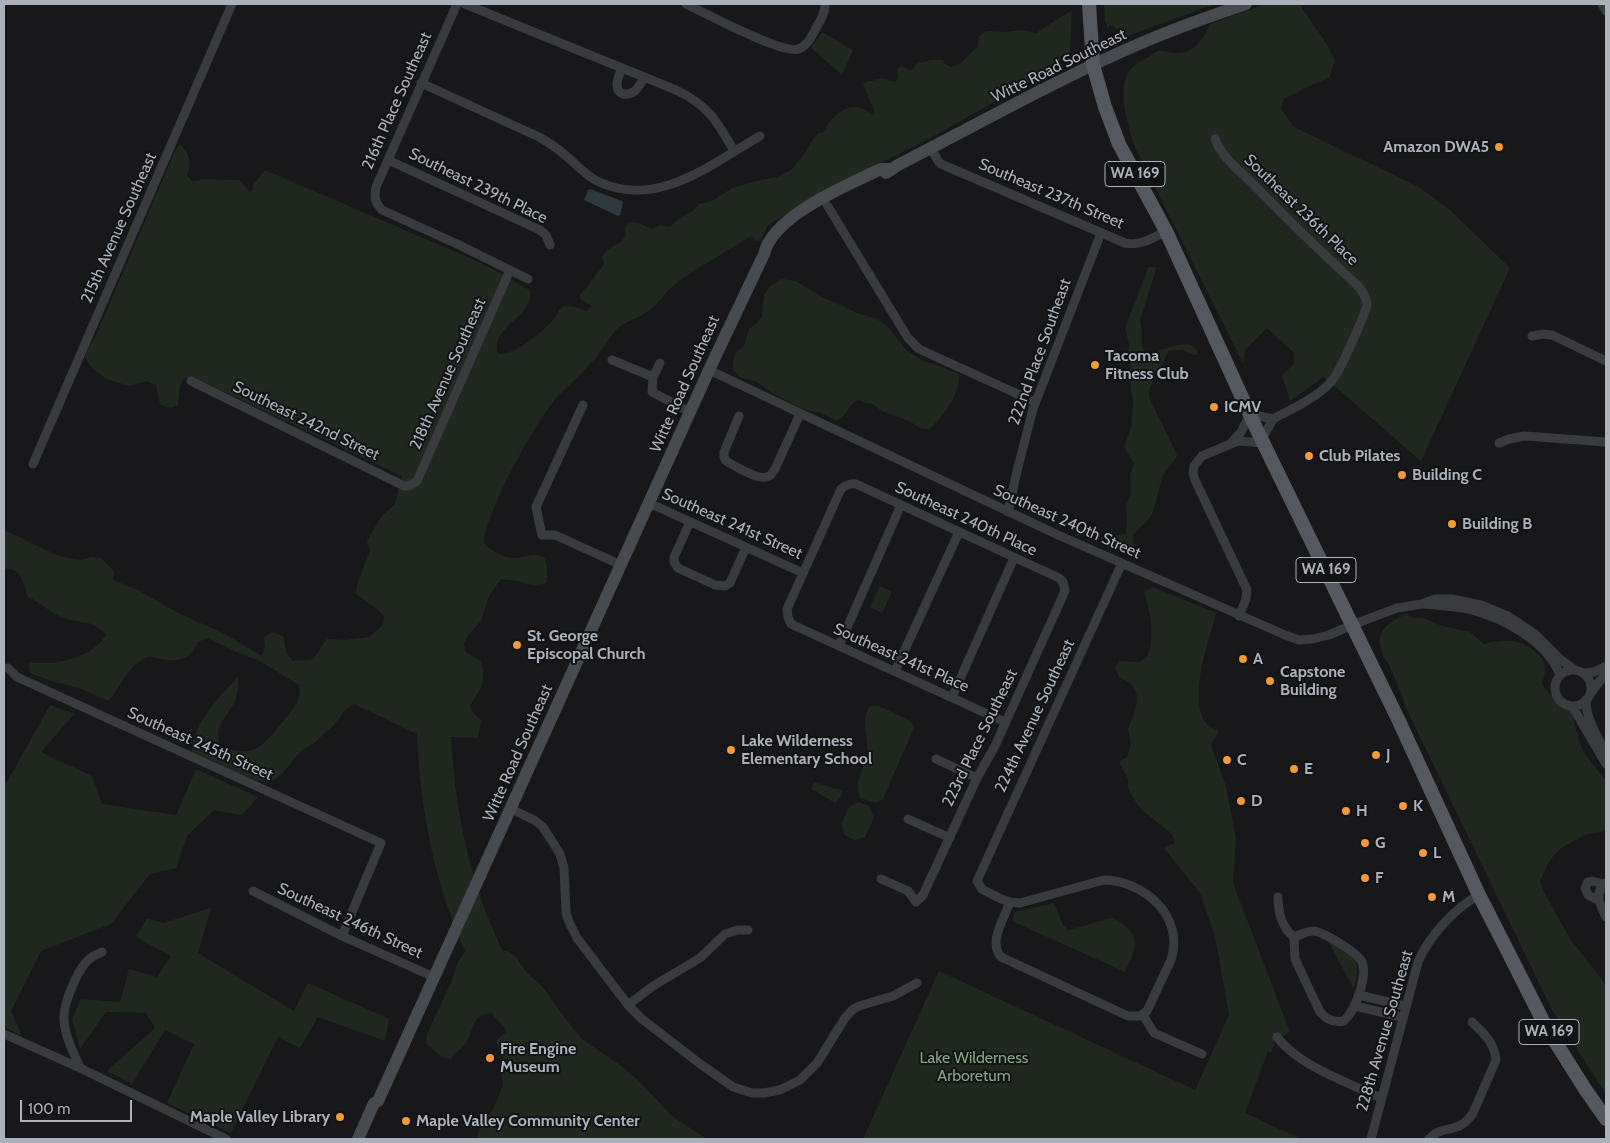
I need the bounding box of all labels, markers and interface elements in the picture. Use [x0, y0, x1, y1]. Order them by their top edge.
street label: Witte Road Southeast [988, 25, 1130, 107]
street label: 216th Place Southeast [358, 29, 436, 173]
place label: Amazon DWA5 [1383, 137, 1489, 157]
marker: Amazon DWA5 [1493, 141, 1505, 153]
street label: Southeast 239th Place [406, 144, 550, 228]
street label: 215th Avenue Southeast [77, 150, 161, 306]
street label: Southeast 236th Place [1240, 150, 1362, 270]
street label: Southeast 237th Street [975, 155, 1127, 233]
road number: WA 169 [1105, 162, 1165, 186]
street label: 222nd Place Southeast [1005, 276, 1075, 428]
street label: 218th Avenue Southeast [406, 295, 490, 453]
street label: Witte Road Southeast [646, 313, 724, 455]
place label: Tacoma Fitness Club [1105, 346, 1189, 384]
marker: Tacoma Fitness Club [1089, 359, 1101, 371]
street label: Southeast 242nd Street [230, 377, 382, 465]
place label: ICMV [1224, 397, 1261, 417]
marker: ICMV [1208, 401, 1220, 413]
place label: Club Pilates [1319, 446, 1400, 466]
marker: Club Pilates [1303, 450, 1315, 462]
place label: Building C [1412, 465, 1482, 485]
marker: Building C [1396, 469, 1408, 481]
street label: Southeast 240th Place [892, 478, 1040, 560]
street label: Southeast 240th Street [990, 481, 1144, 563]
street label: Southeast 241st Street [659, 484, 805, 564]
place label: Building B [1462, 514, 1532, 534]
marker: Building B [1446, 518, 1458, 530]
road number: WA 169 [1296, 558, 1356, 582]
street label: Southeast 241st Place [830, 619, 972, 697]
place label: St. George Episcopal Church [527, 626, 646, 664]
street label: 224th Avenue Southeast [991, 636, 1079, 796]
marker: St. George Episcopal Church [511, 639, 523, 651]
place label: A [1253, 649, 1263, 669]
marker: A [1237, 653, 1249, 665]
place label: Capstone Building [1280, 662, 1345, 700]
street label: 223rd Place Southeast [938, 666, 1022, 810]
marker: Capstone Building [1264, 675, 1276, 687]
street label: Witte Road Southeast [479, 682, 557, 824]
street label: Southeast 245th Street [124, 703, 276, 785]
place label: Lake Wilderness Elementary School [741, 731, 872, 769]
marker: Lake Wilderness Elementary School [725, 744, 737, 756]
place label: J [1386, 745, 1391, 765]
marker: J [1370, 749, 1382, 761]
place label: C [1237, 750, 1247, 770]
marker: C [1221, 754, 1233, 766]
place label: E [1304, 759, 1313, 779]
marker: E [1288, 763, 1300, 775]
place label: D [1251, 791, 1263, 811]
marker: D [1235, 795, 1247, 807]
place label: K [1413, 796, 1423, 816]
marker: K [1397, 800, 1409, 812]
place label: H [1356, 801, 1368, 821]
marker: H [1340, 805, 1352, 817]
place label: G [1375, 833, 1386, 853]
marker: G [1359, 837, 1371, 849]
place label: L [1433, 843, 1441, 863]
marker: L [1417, 847, 1429, 859]
place label: F [1375, 868, 1383, 888]
marker: F [1359, 872, 1371, 884]
street label: Southeast 246th Street [275, 879, 425, 963]
place label: M [1442, 887, 1455, 907]
marker: M [1426, 891, 1438, 903]
street label: 228th Avenue Southeast [1353, 948, 1417, 1114]
road number: WA 169 [1519, 1020, 1579, 1044]
place label: Fire Engine Museum [500, 1039, 576, 1077]
park label: Lake Wilderness Arboretum [920, 1048, 1028, 1086]
marker: Fire Engine Museum [484, 1052, 496, 1064]
scale bar [22, 1090, 135, 1122]
text: 100 m [28, 1100, 70, 1118]
place label: Maple Valley Library [190, 1107, 330, 1127]
marker: Maple Valley Library [334, 1111, 346, 1123]
place label: Maple Valley Community Center [416, 1111, 639, 1131]
marker: Maple Valley Community Center [400, 1115, 412, 1127]

